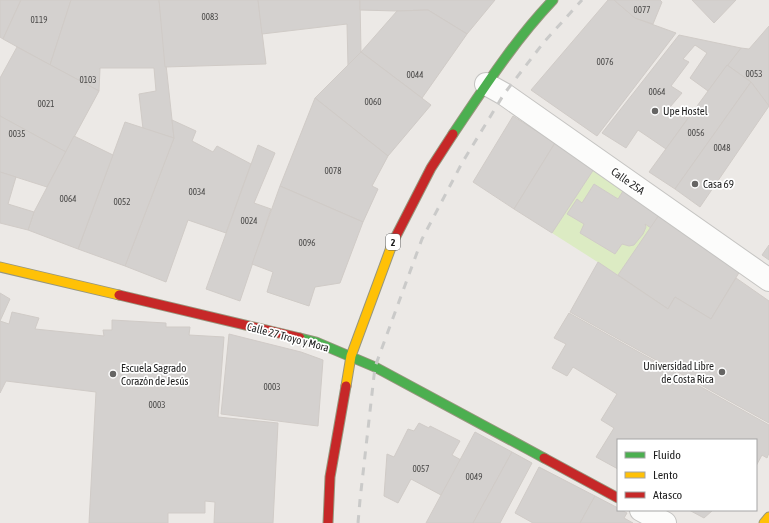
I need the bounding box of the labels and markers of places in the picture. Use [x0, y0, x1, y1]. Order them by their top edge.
place label: Upe Hostel [663, 105, 708, 117]
marker: Upe Hostel [650, 106, 660, 116]
place label: Casa 69 [703, 178, 734, 190]
marker: Casa 69 [690, 179, 700, 189]
place label: Universidad Libre de Costa Rica [643, 360, 714, 385]
place label: Escuela Sagrado Corazón de Jesús [121, 362, 189, 387]
marker: Universidad Libre de Costa Rica [717, 367, 727, 377]
marker: Escuela Sagrado Corazón de Jesús [108, 369, 118, 379]

